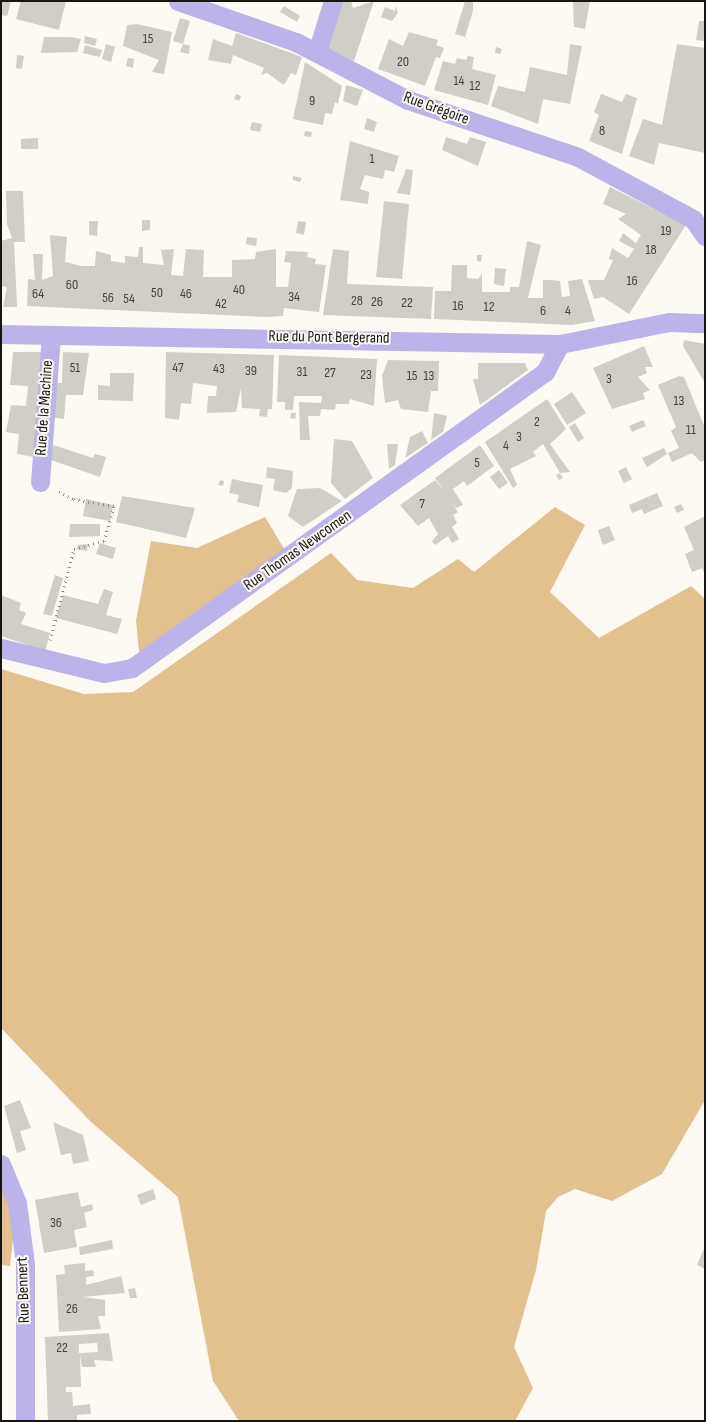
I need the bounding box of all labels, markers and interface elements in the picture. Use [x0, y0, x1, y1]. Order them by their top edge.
house number: 15 [143, 31, 153, 47]
house number: 20 [397, 54, 409, 70]
house number: 14 [454, 73, 464, 89]
house number: 12 [470, 78, 480, 94]
street label: Rue Grégoire [401, 88, 471, 130]
house number: 9 [309, 93, 315, 109]
house number: 8 [599, 123, 605, 139]
house number: 1 [370, 151, 374, 167]
house number: 19 [660, 223, 672, 239]
house number: 18 [645, 242, 657, 258]
house number: 16 [626, 273, 638, 289]
house number: 60 [66, 277, 78, 293]
house number: 40 [233, 282, 245, 298]
house number: 50 [151, 285, 163, 301]
house number: 64 [32, 286, 44, 302]
house number: 46 [180, 286, 192, 302]
house number: 34 [288, 289, 300, 305]
house number: 56 [102, 290, 114, 306]
house number: 54 [123, 291, 135, 307]
house number: 28 [351, 293, 363, 309]
house number: 26 [371, 294, 383, 310]
house number: 22 [401, 295, 413, 311]
house number: 42 [215, 296, 227, 312]
house number: 16 [452, 298, 464, 314]
house number: 12 [484, 299, 494, 315]
house number: 6 [540, 303, 546, 319]
house number: 4 [565, 303, 571, 319]
street label: Rue du Pont Bergerand [268, 327, 390, 349]
street label: Rue de la Machine [32, 360, 58, 456]
house number: 51 [70, 360, 80, 376]
house number: 47 [172, 360, 184, 376]
house number: 43 [213, 361, 225, 377]
house number: 39 [245, 363, 257, 379]
house number: 31 [297, 364, 307, 380]
house number: 27 [324, 365, 336, 381]
house number: 23 [360, 367, 372, 383]
house number: 15 [407, 368, 417, 384]
house number: 13 [424, 368, 434, 384]
house number: 3 [606, 371, 612, 387]
house number: 13 [674, 393, 684, 409]
house number: 2 [534, 414, 540, 430]
house number: 11 [686, 422, 696, 438]
house number: 3 [516, 429, 522, 445]
house number: 4 [503, 438, 509, 454]
house number: 5 [474, 455, 480, 471]
house number: 7 [419, 496, 425, 512]
street label: Rue Thomas Newcomen [240, 507, 356, 595]
house number: 36 [50, 1215, 62, 1231]
street label: Rue Bennert [13, 1256, 35, 1324]
house number: 26 [66, 1301, 78, 1317]
house number: 22 [56, 1340, 68, 1356]

